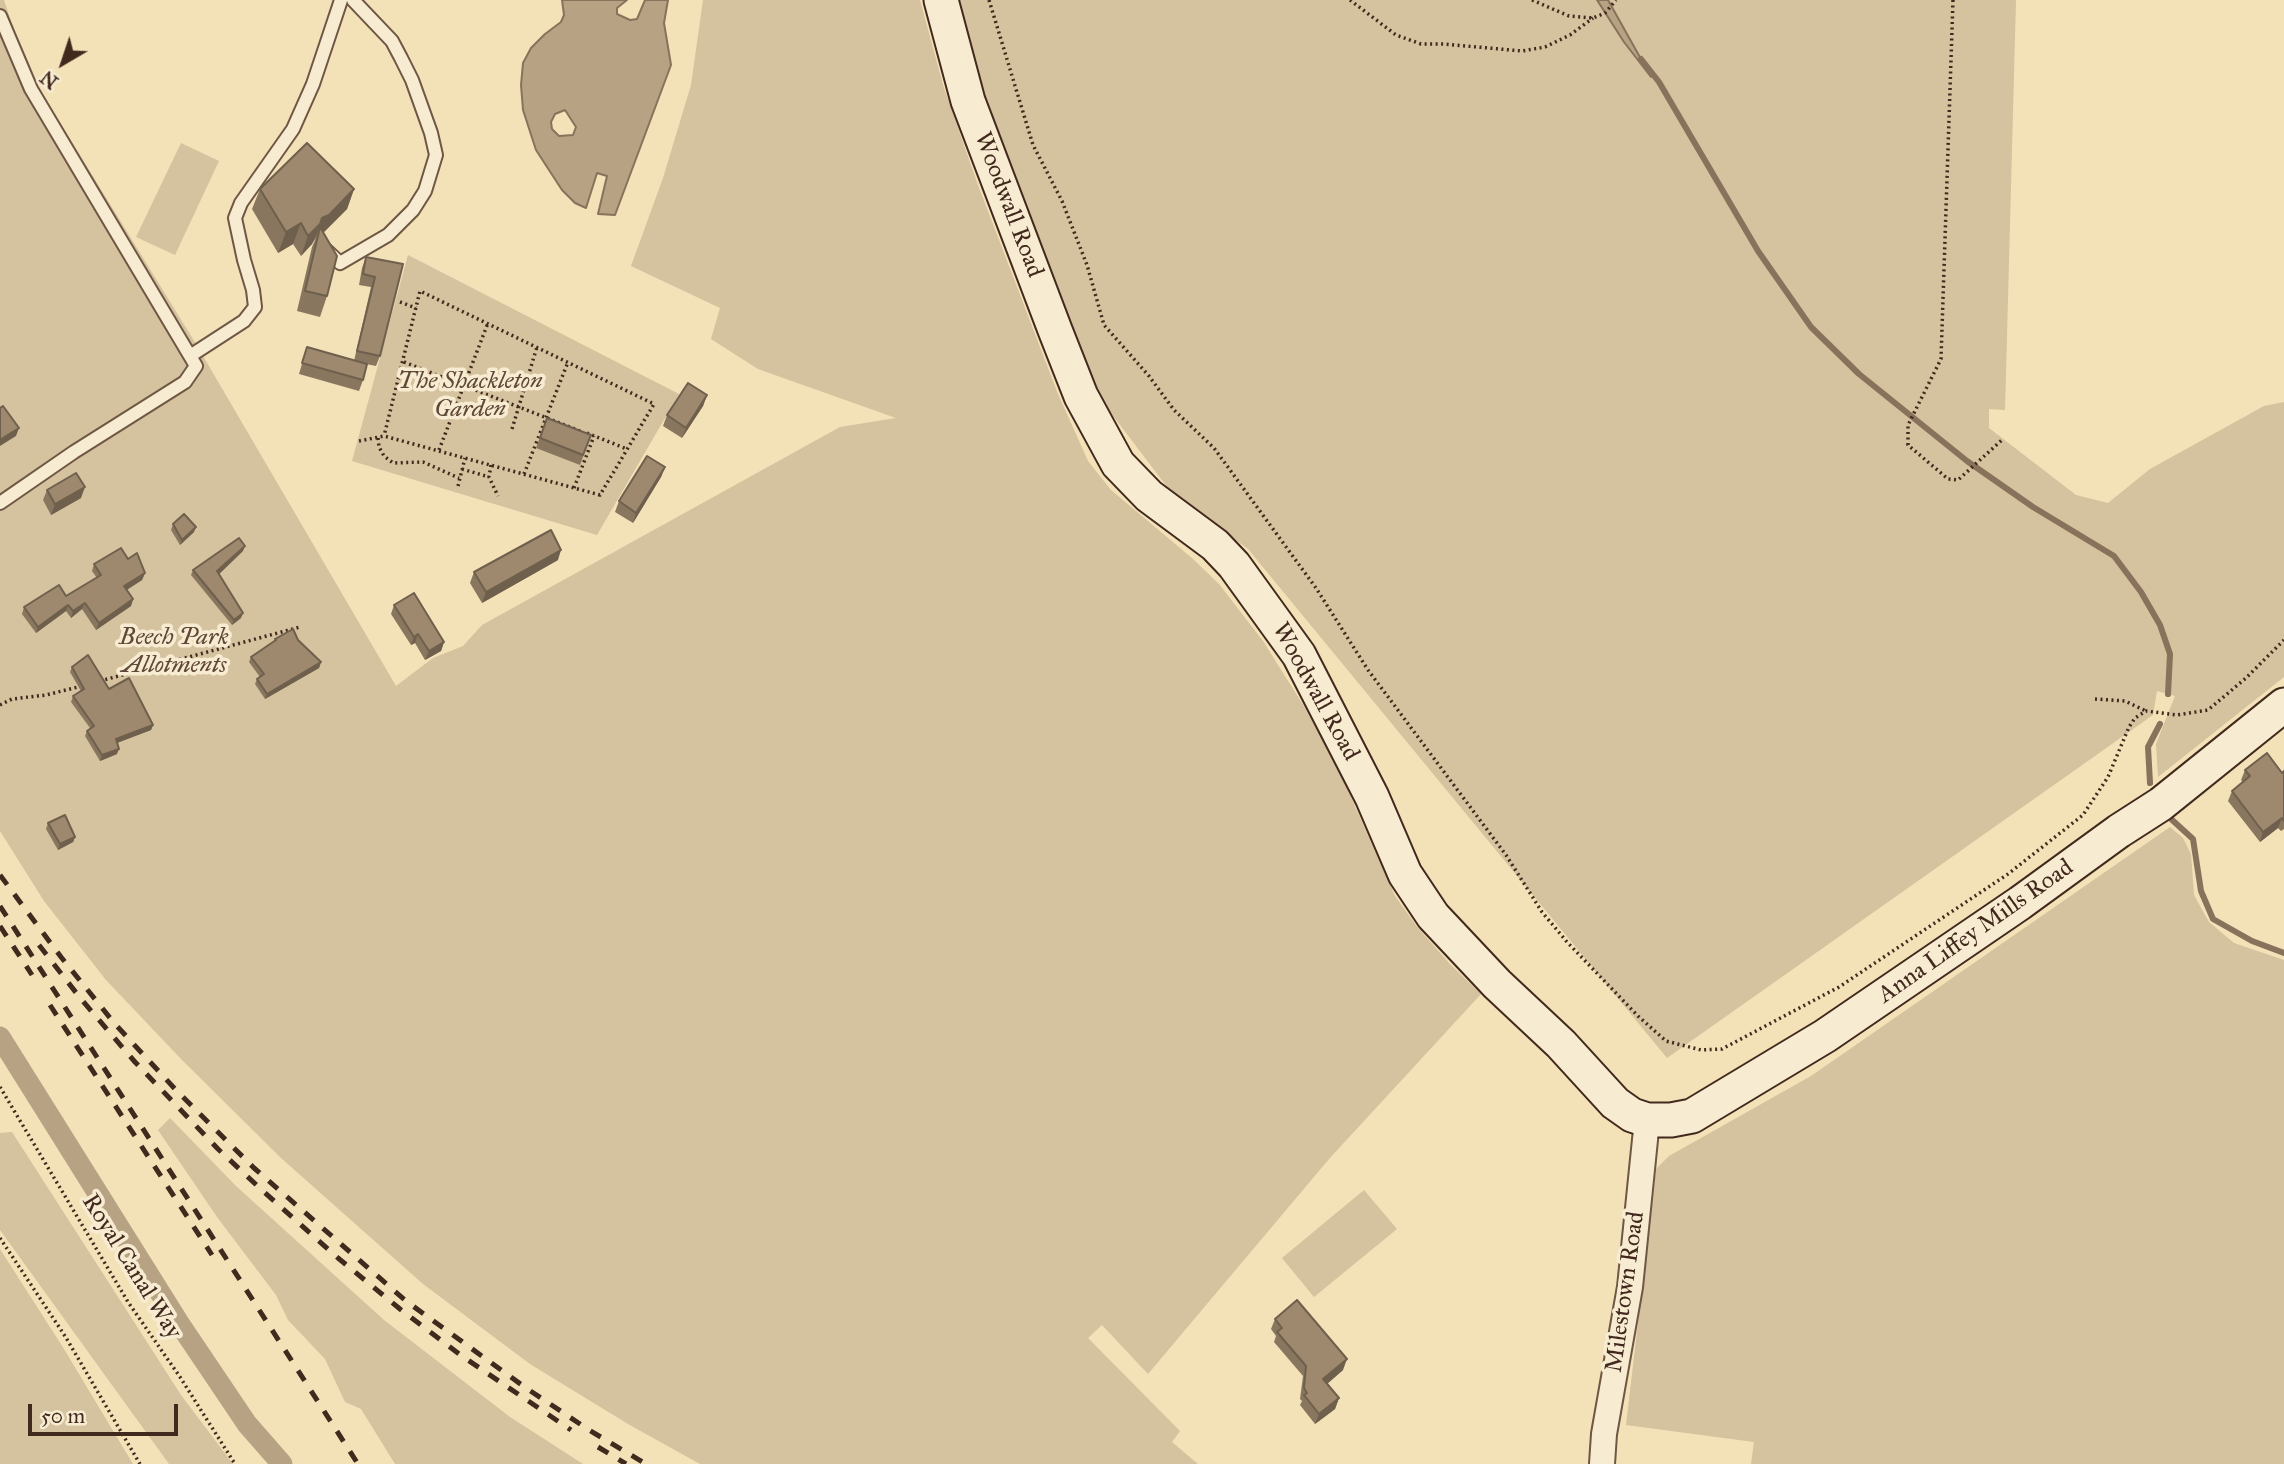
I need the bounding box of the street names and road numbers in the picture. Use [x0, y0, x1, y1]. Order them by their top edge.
street label: Woodwall Road [967, 128, 1049, 282]
street label: Woodwall Road [1265, 618, 1365, 766]
street label: Anna Liffey Mills Road [1873, 854, 2079, 1010]
street label: Royal Canal Way [75, 1189, 187, 1345]
street label: Milestown Road [1600, 1210, 1652, 1374]

